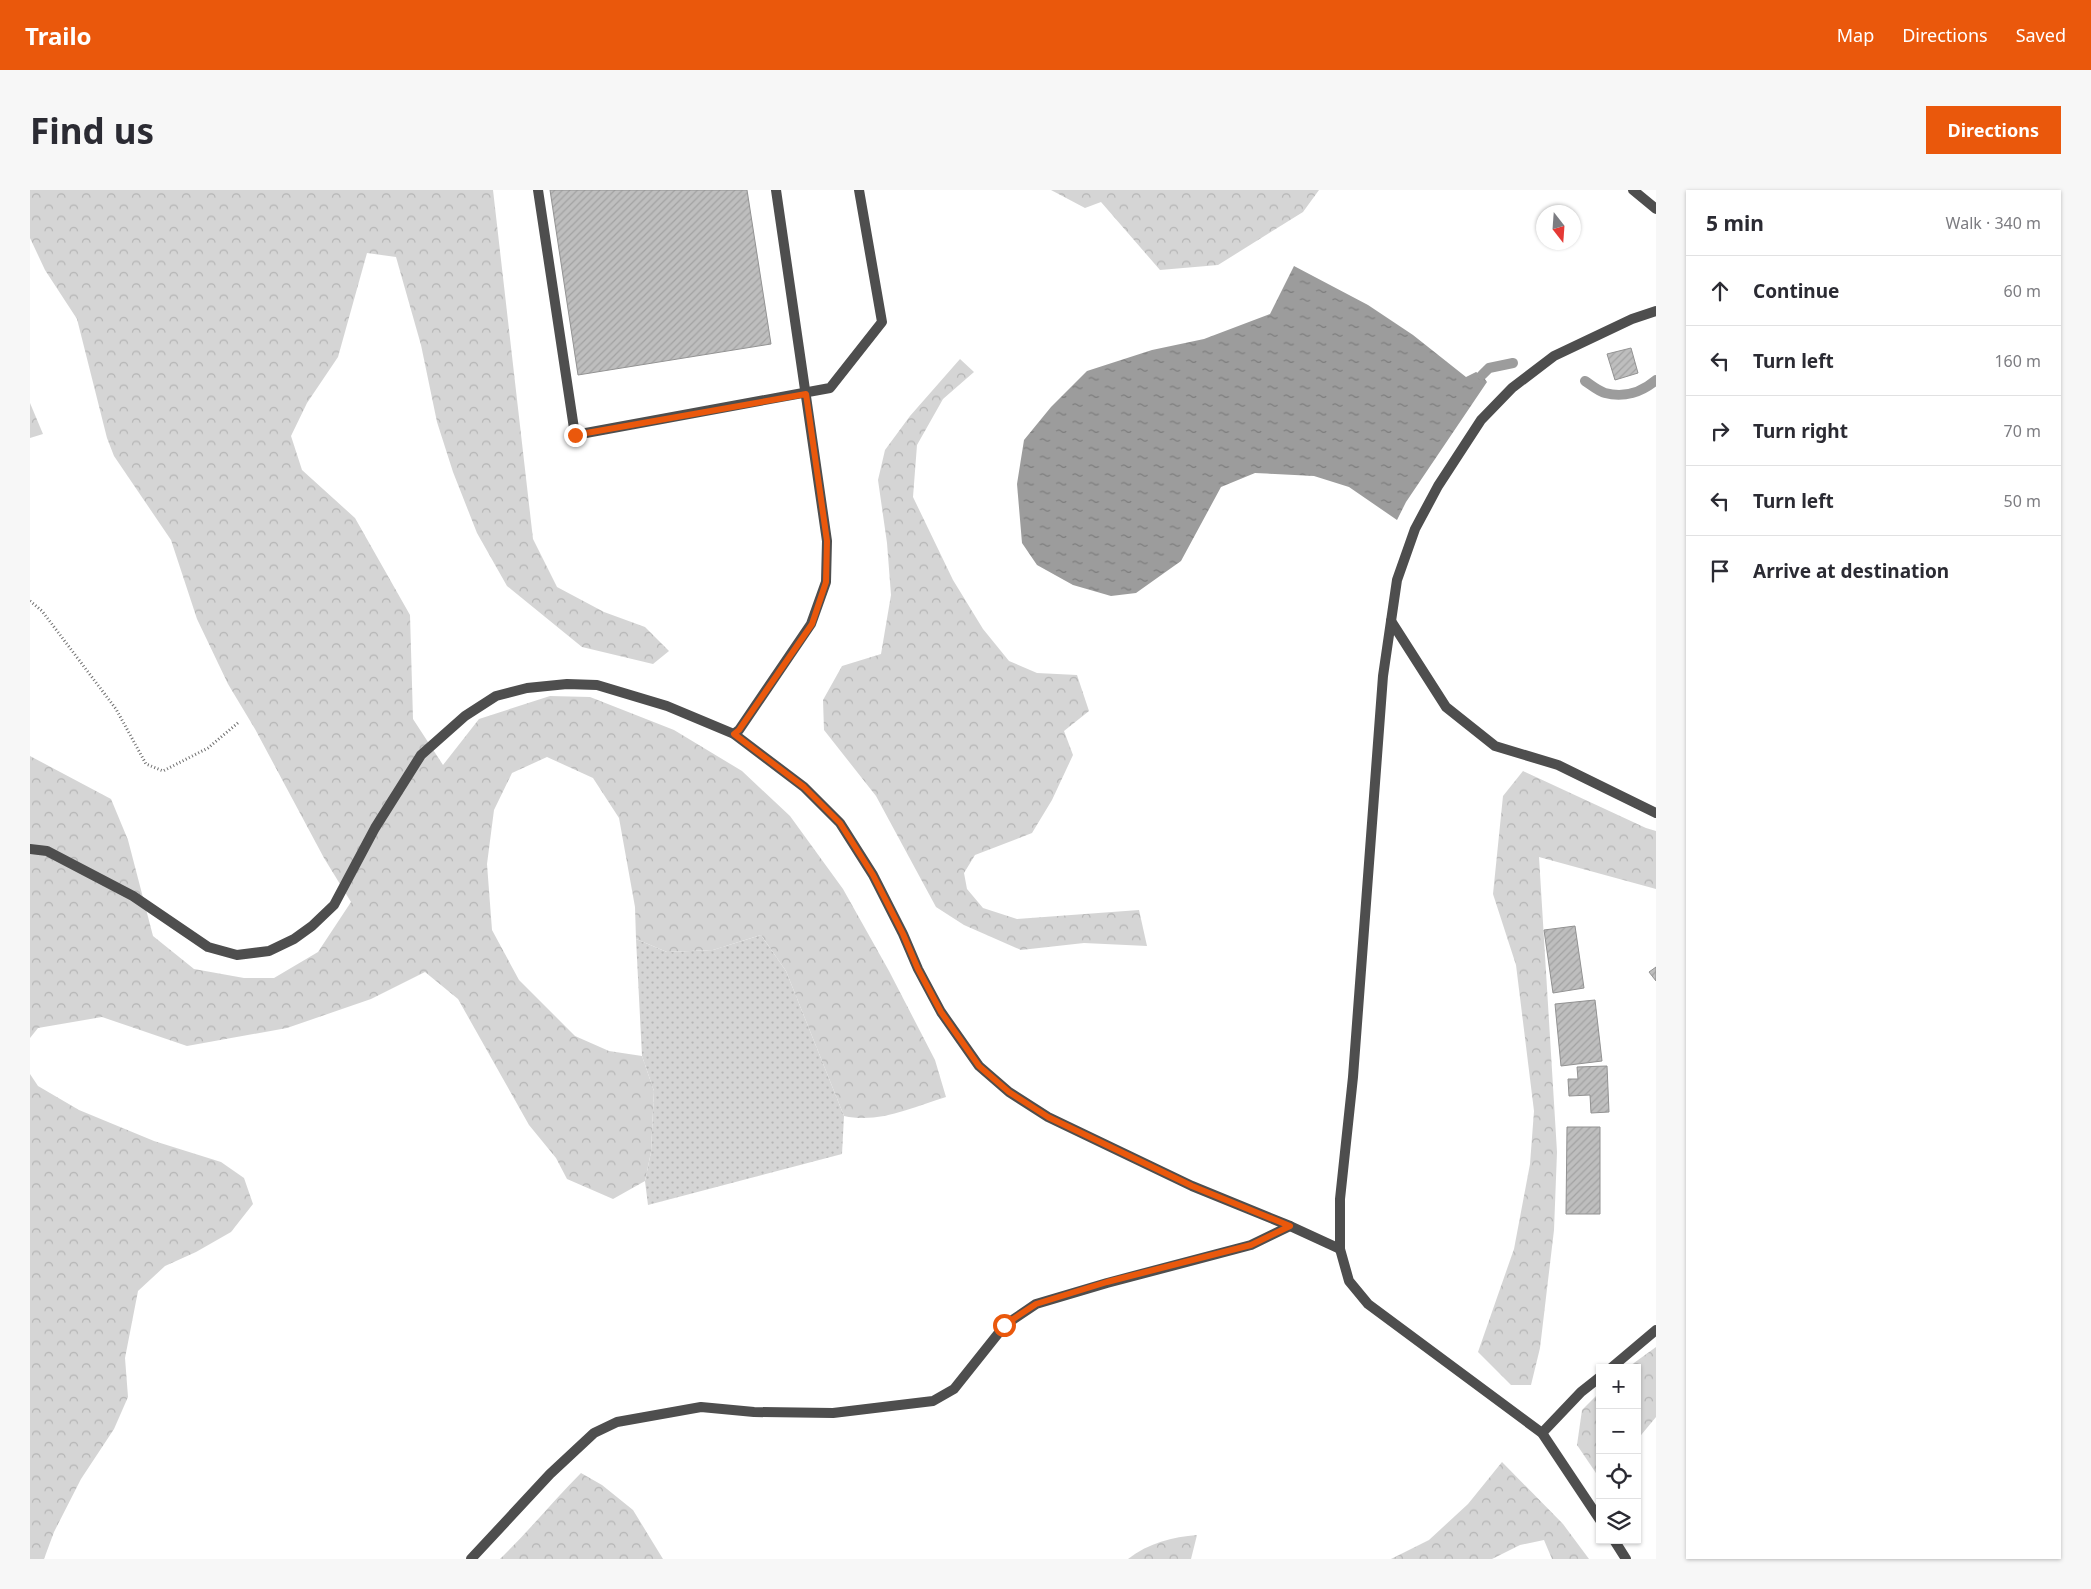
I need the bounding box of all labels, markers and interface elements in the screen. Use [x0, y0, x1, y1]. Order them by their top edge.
text: Trailo [25, 19, 92, 52]
text: Map [1837, 23, 1874, 47]
text: Directions [1902, 23, 1988, 47]
text: Saved [2016, 23, 2066, 47]
button: Directions [1926, 106, 2061, 154]
text: Find us [30, 107, 154, 154]
north arrow [1536, 205, 1581, 250]
text: 5 min [1706, 209, 1764, 237]
text: Walk · 340 m [1946, 212, 2041, 234]
icon: ahead [1706, 277, 1734, 305]
text: Continue [1753, 278, 1839, 304]
text: 60 m [2004, 280, 2041, 302]
icon: left [1706, 347, 1734, 375]
text: Turn left [1753, 348, 1834, 374]
text: 160 m [1994, 350, 2041, 372]
icon: right [1706, 417, 1734, 445]
text: Turn right [1753, 418, 1848, 444]
text: 70 m [2004, 420, 2041, 442]
route end [564, 424, 587, 447]
icon: left [1706, 487, 1734, 515]
text: Turn left [1753, 488, 1834, 514]
text: 50 m [2004, 490, 2041, 512]
icon: arrive [1706, 557, 1734, 585]
text: Arrive at destination [1753, 558, 1949, 584]
route start [993, 1314, 1016, 1337]
map controls [1596, 1364, 1641, 1544]
button: + [1596, 1364, 1641, 1409]
button: − [1596, 1409, 1641, 1454]
button: locate [1596, 1454, 1641, 1499]
button: layers [1596, 1499, 1641, 1544]

